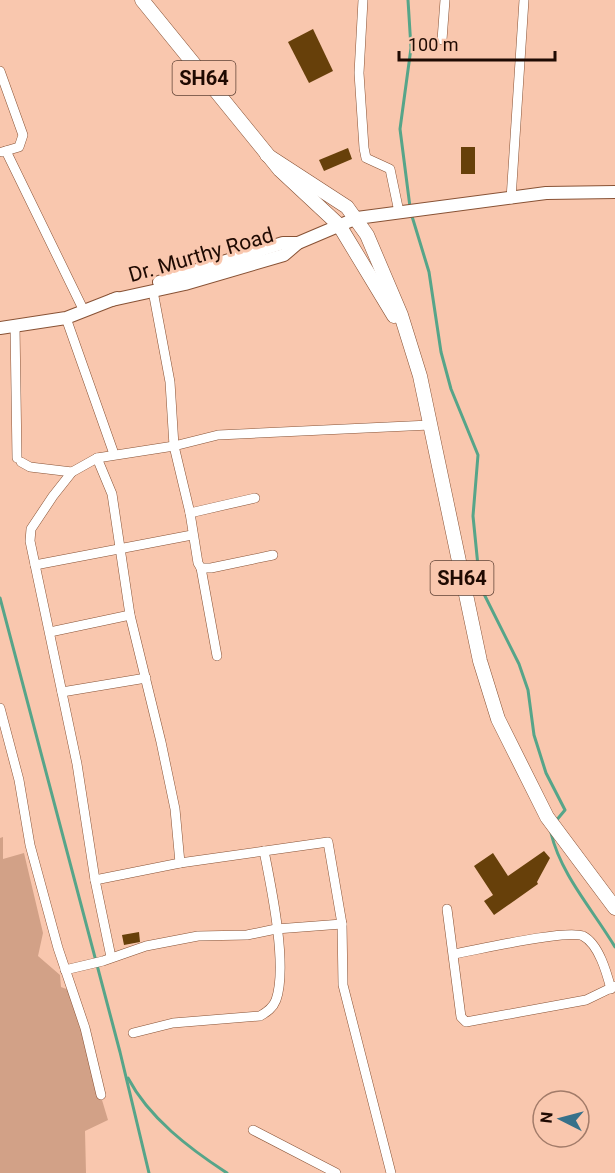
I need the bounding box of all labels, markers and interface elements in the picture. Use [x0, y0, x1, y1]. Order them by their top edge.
scale bar [399, 24, 555, 62]
text: 100 m [408, 34, 459, 55]
road number: SH64 [172, 61, 236, 95]
street label: Dr. Murthy Road [126, 223, 276, 287]
road number: SH64 [430, 561, 494, 595]
north arrow [531, 1089, 591, 1149]
text: N [537, 1111, 557, 1124]

